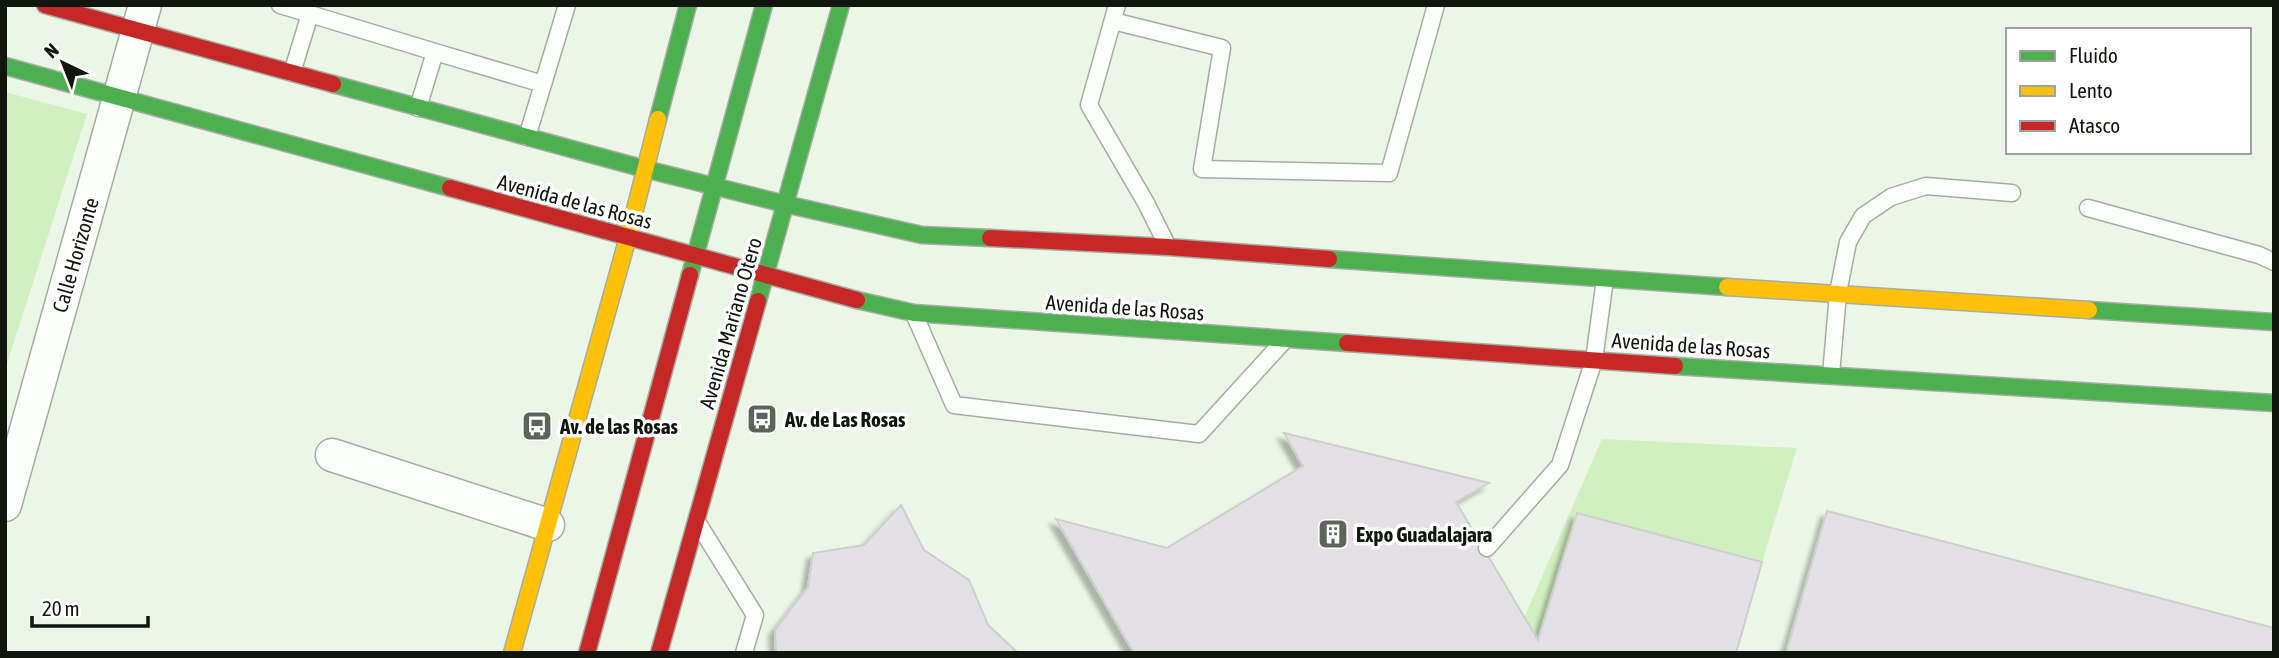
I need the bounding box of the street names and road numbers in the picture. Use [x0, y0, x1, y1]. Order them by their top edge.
street label: Avenida de las Rosas [495, 169, 655, 233]
street label: Calle Horizonte [47, 195, 103, 315]
street label: Avenida Mariano Otero [694, 235, 766, 411]
street label: Avenida de las Rosas [1045, 289, 1205, 325]
street label: Avenida de las Rosas [1611, 327, 1771, 363]

